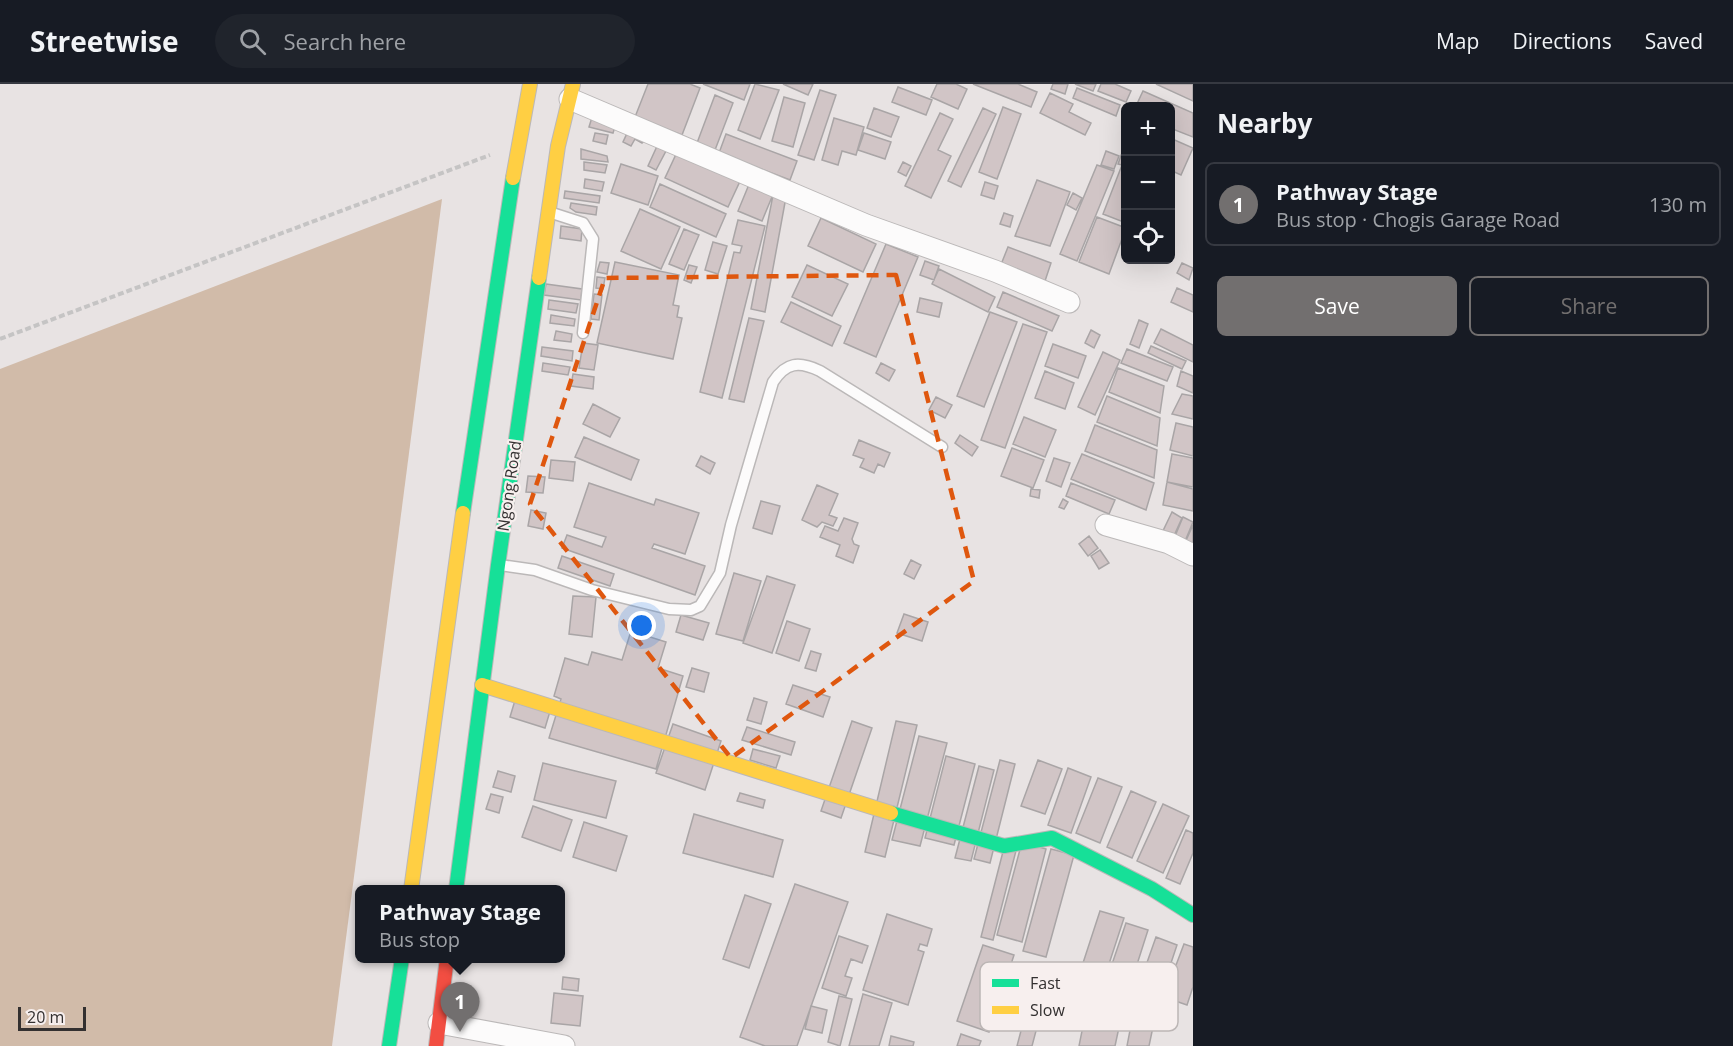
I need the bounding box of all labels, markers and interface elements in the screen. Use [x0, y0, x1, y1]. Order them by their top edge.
search box [215, 14, 635, 68]
text: Streetwise [30, 22, 179, 60]
icon: search [236, 25, 269, 58]
text: Search here [284, 26, 406, 56]
text: Map [1436, 27, 1479, 55]
text: Directions [1512, 27, 1612, 55]
text: Saved [1645, 27, 1703, 55]
map controls [1121, 102, 1175, 264]
button: + [1121, 102, 1175, 156]
text: Nearby [1217, 105, 1312, 141]
button: − [1121, 156, 1175, 210]
text: Pathway Stage [1276, 176, 1438, 206]
text: 1 [1233, 191, 1244, 218]
text: 130 m [1649, 191, 1707, 218]
text: Bus stop · Chogis Garage Road [1276, 206, 1560, 233]
button: locate [1121, 210, 1175, 264]
button: Save [1217, 276, 1457, 336]
button: Share [1469, 276, 1709, 336]
street label: Ngong Road [492, 439, 526, 533]
your location [627, 611, 656, 640]
popup [355, 885, 565, 963]
text: Pathway Stage [379, 896, 541, 926]
text: Bus stop [379, 926, 460, 953]
legend [980, 962, 1178, 1031]
text: Fast [1030, 972, 1061, 994]
pin: 1 [440, 982, 480, 1032]
text: Slow [1030, 999, 1065, 1021]
scale bar [18, 1004, 86, 1032]
text: 20 m [27, 1006, 64, 1028]

